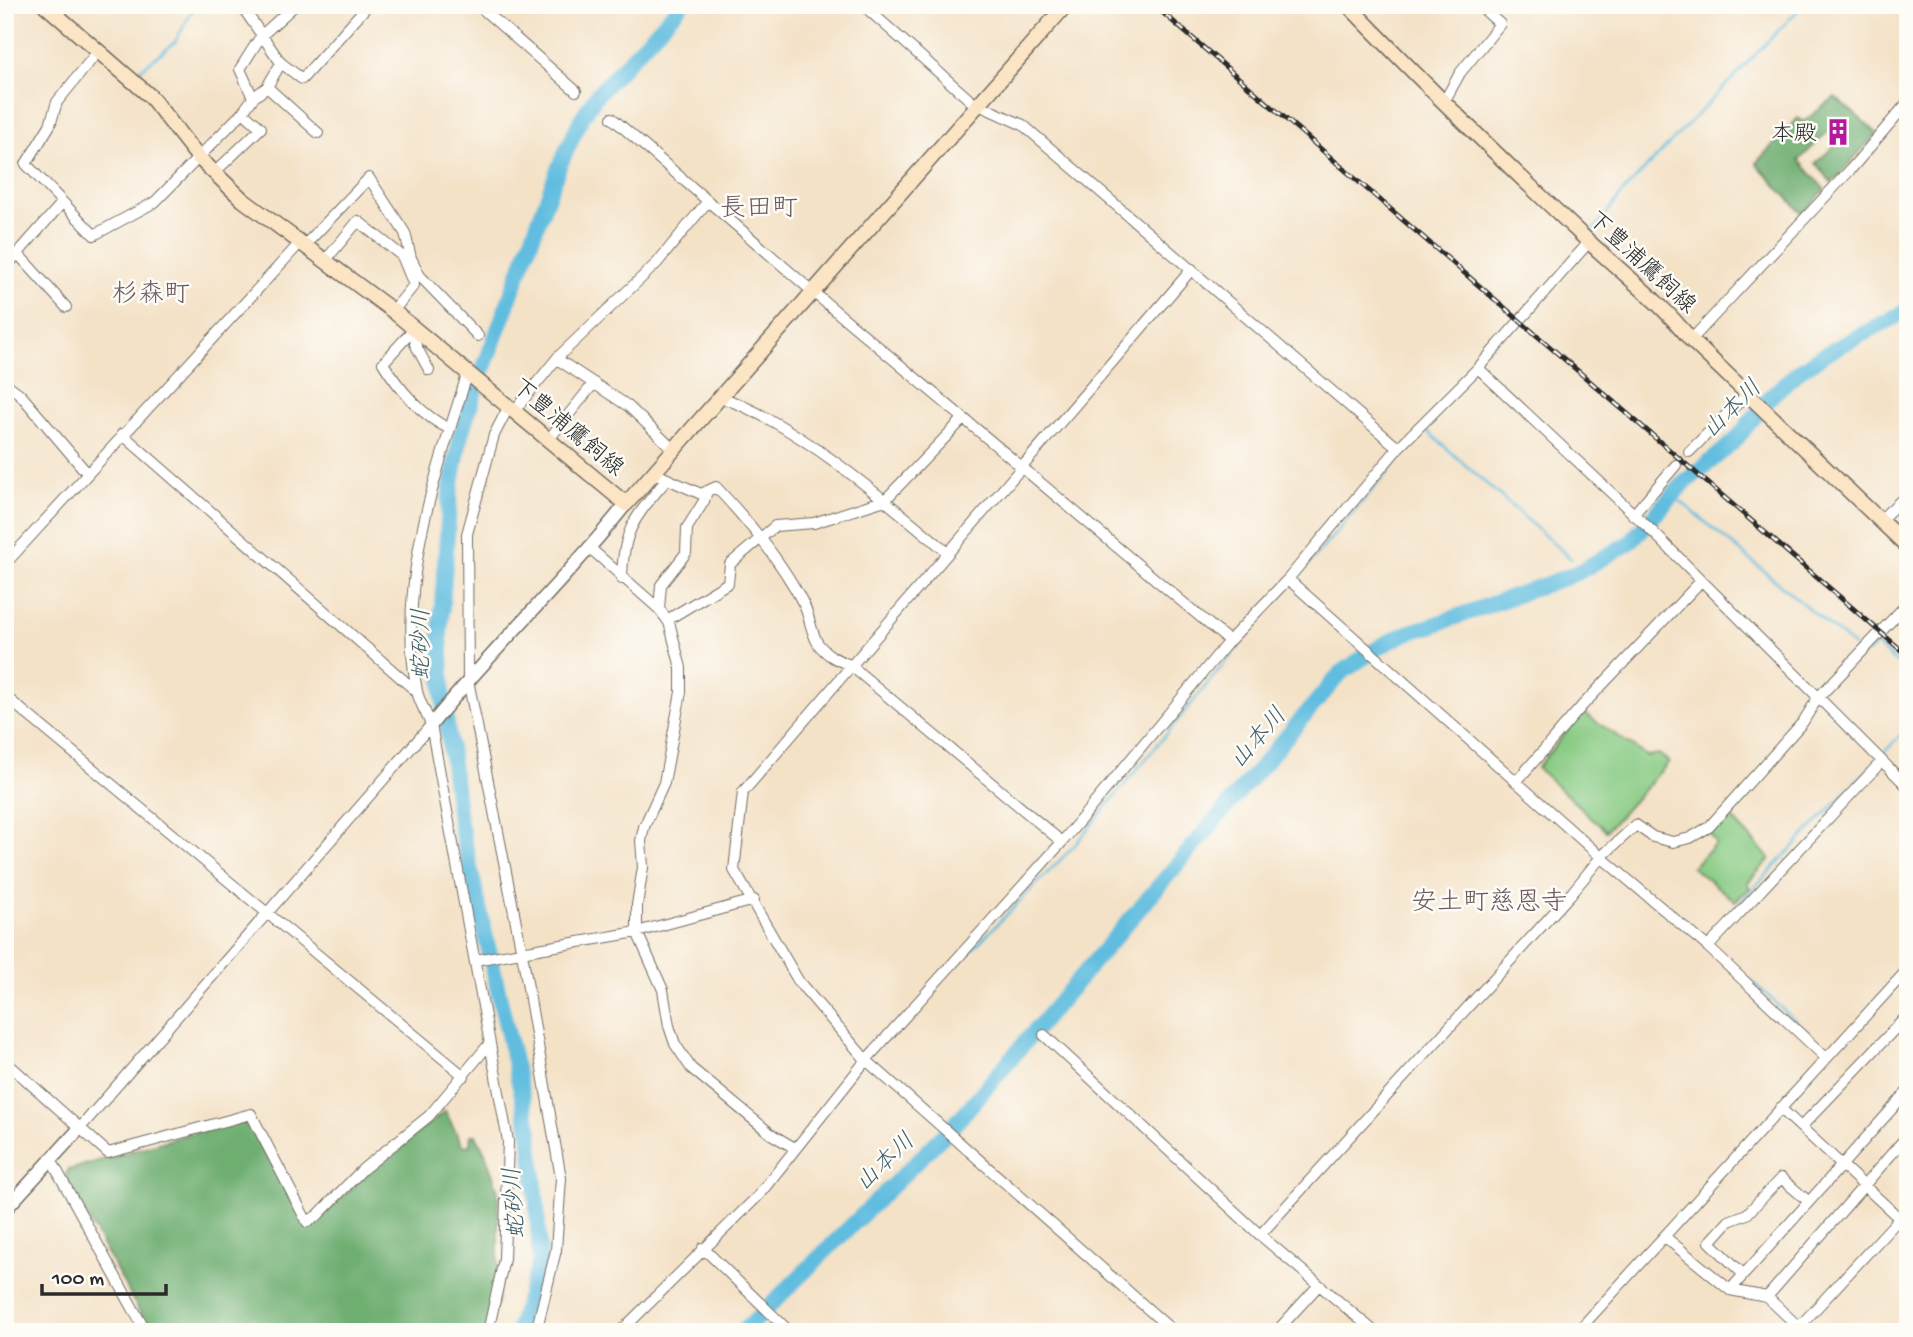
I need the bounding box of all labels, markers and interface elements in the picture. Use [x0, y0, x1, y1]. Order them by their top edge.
building icon: 本殿 [1823, 117, 1853, 147]
place label: 本殿 [1771, 121, 1817, 149]
district label: 長田町 [720, 195, 798, 226]
street label: 下豊浦鷹飼線 [1581, 206, 1701, 320]
district label: 杉森町 [112, 279, 190, 312]
street label: 下豊浦鷹飼線 [505, 373, 629, 483]
water label: 山本川 [1697, 374, 1769, 446]
water label: 蛇砂川 [408, 608, 438, 680]
water label: 山本川 [1224, 702, 1294, 776]
district label: 安土町慈恩寺 [1411, 887, 1567, 920]
water label: 山本川 [850, 1127, 922, 1199]
water label: 蛇砂川 [499, 1166, 533, 1240]
scale bar [42, 1253, 166, 1297]
text: 100 m [51, 1268, 104, 1293]

